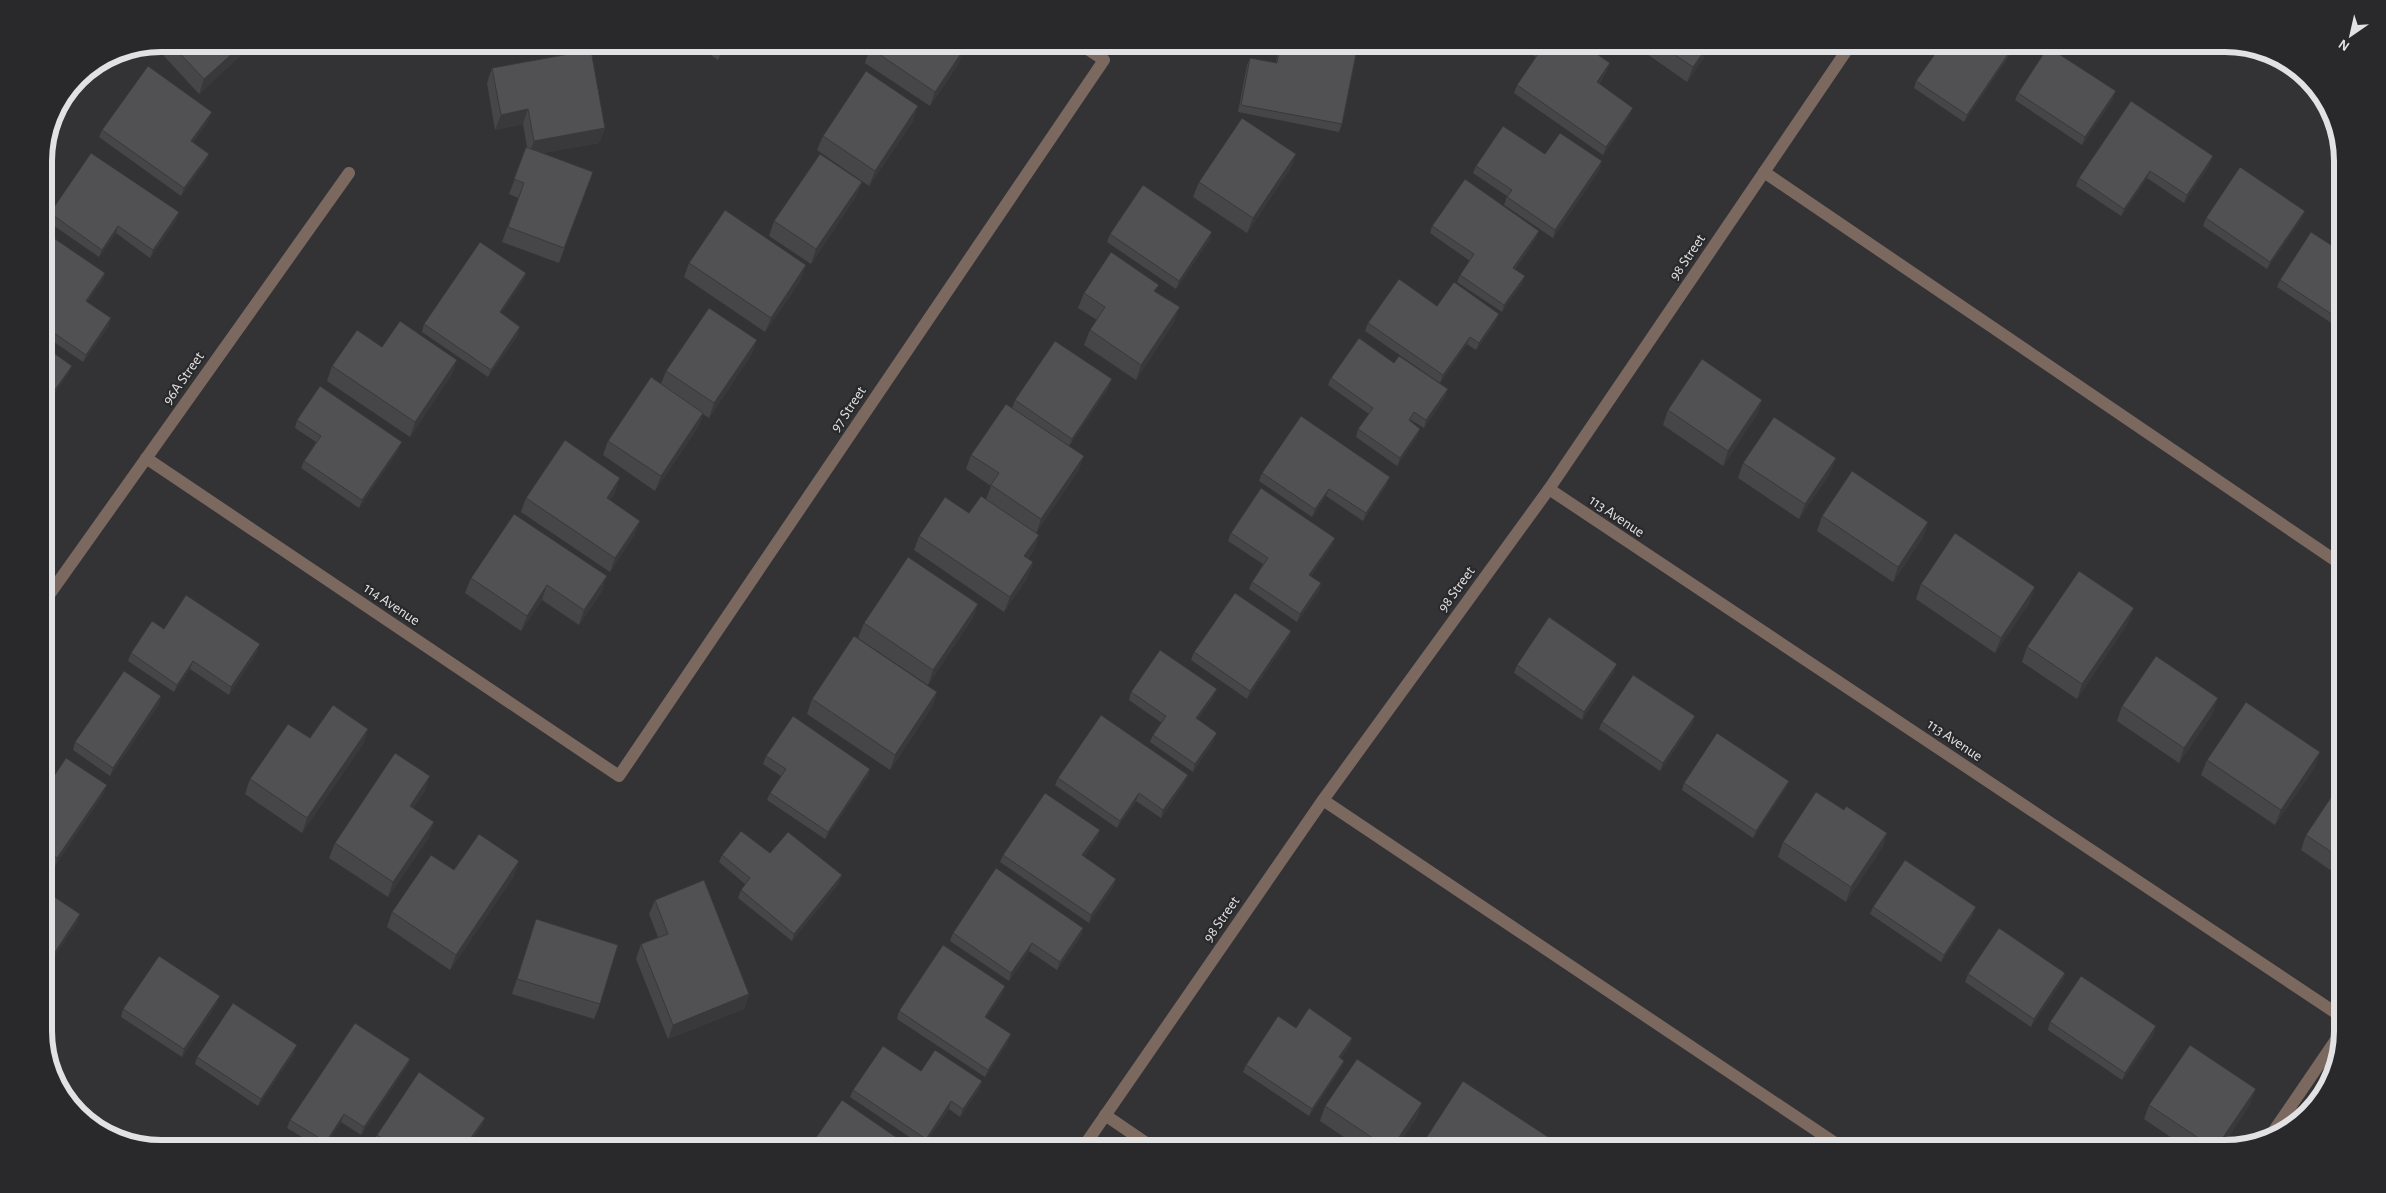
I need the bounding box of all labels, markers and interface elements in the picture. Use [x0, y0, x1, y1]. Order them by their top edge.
north arrow [2326, 10, 2376, 60]
text: N [2336, 36, 2352, 53]
street label: 98 Street [1667, 231, 1708, 283]
street label: 96A Street [160, 349, 207, 407]
street label: 97 Street [828, 384, 869, 435]
street label: 113 Avenue [1587, 493, 1647, 540]
street label: 98 Street [1435, 564, 1478, 615]
street label: 114 Avenue [361, 580, 422, 628]
street label: 113 Avenue [1925, 717, 1985, 764]
street label: 98 Street [1200, 894, 1243, 945]

